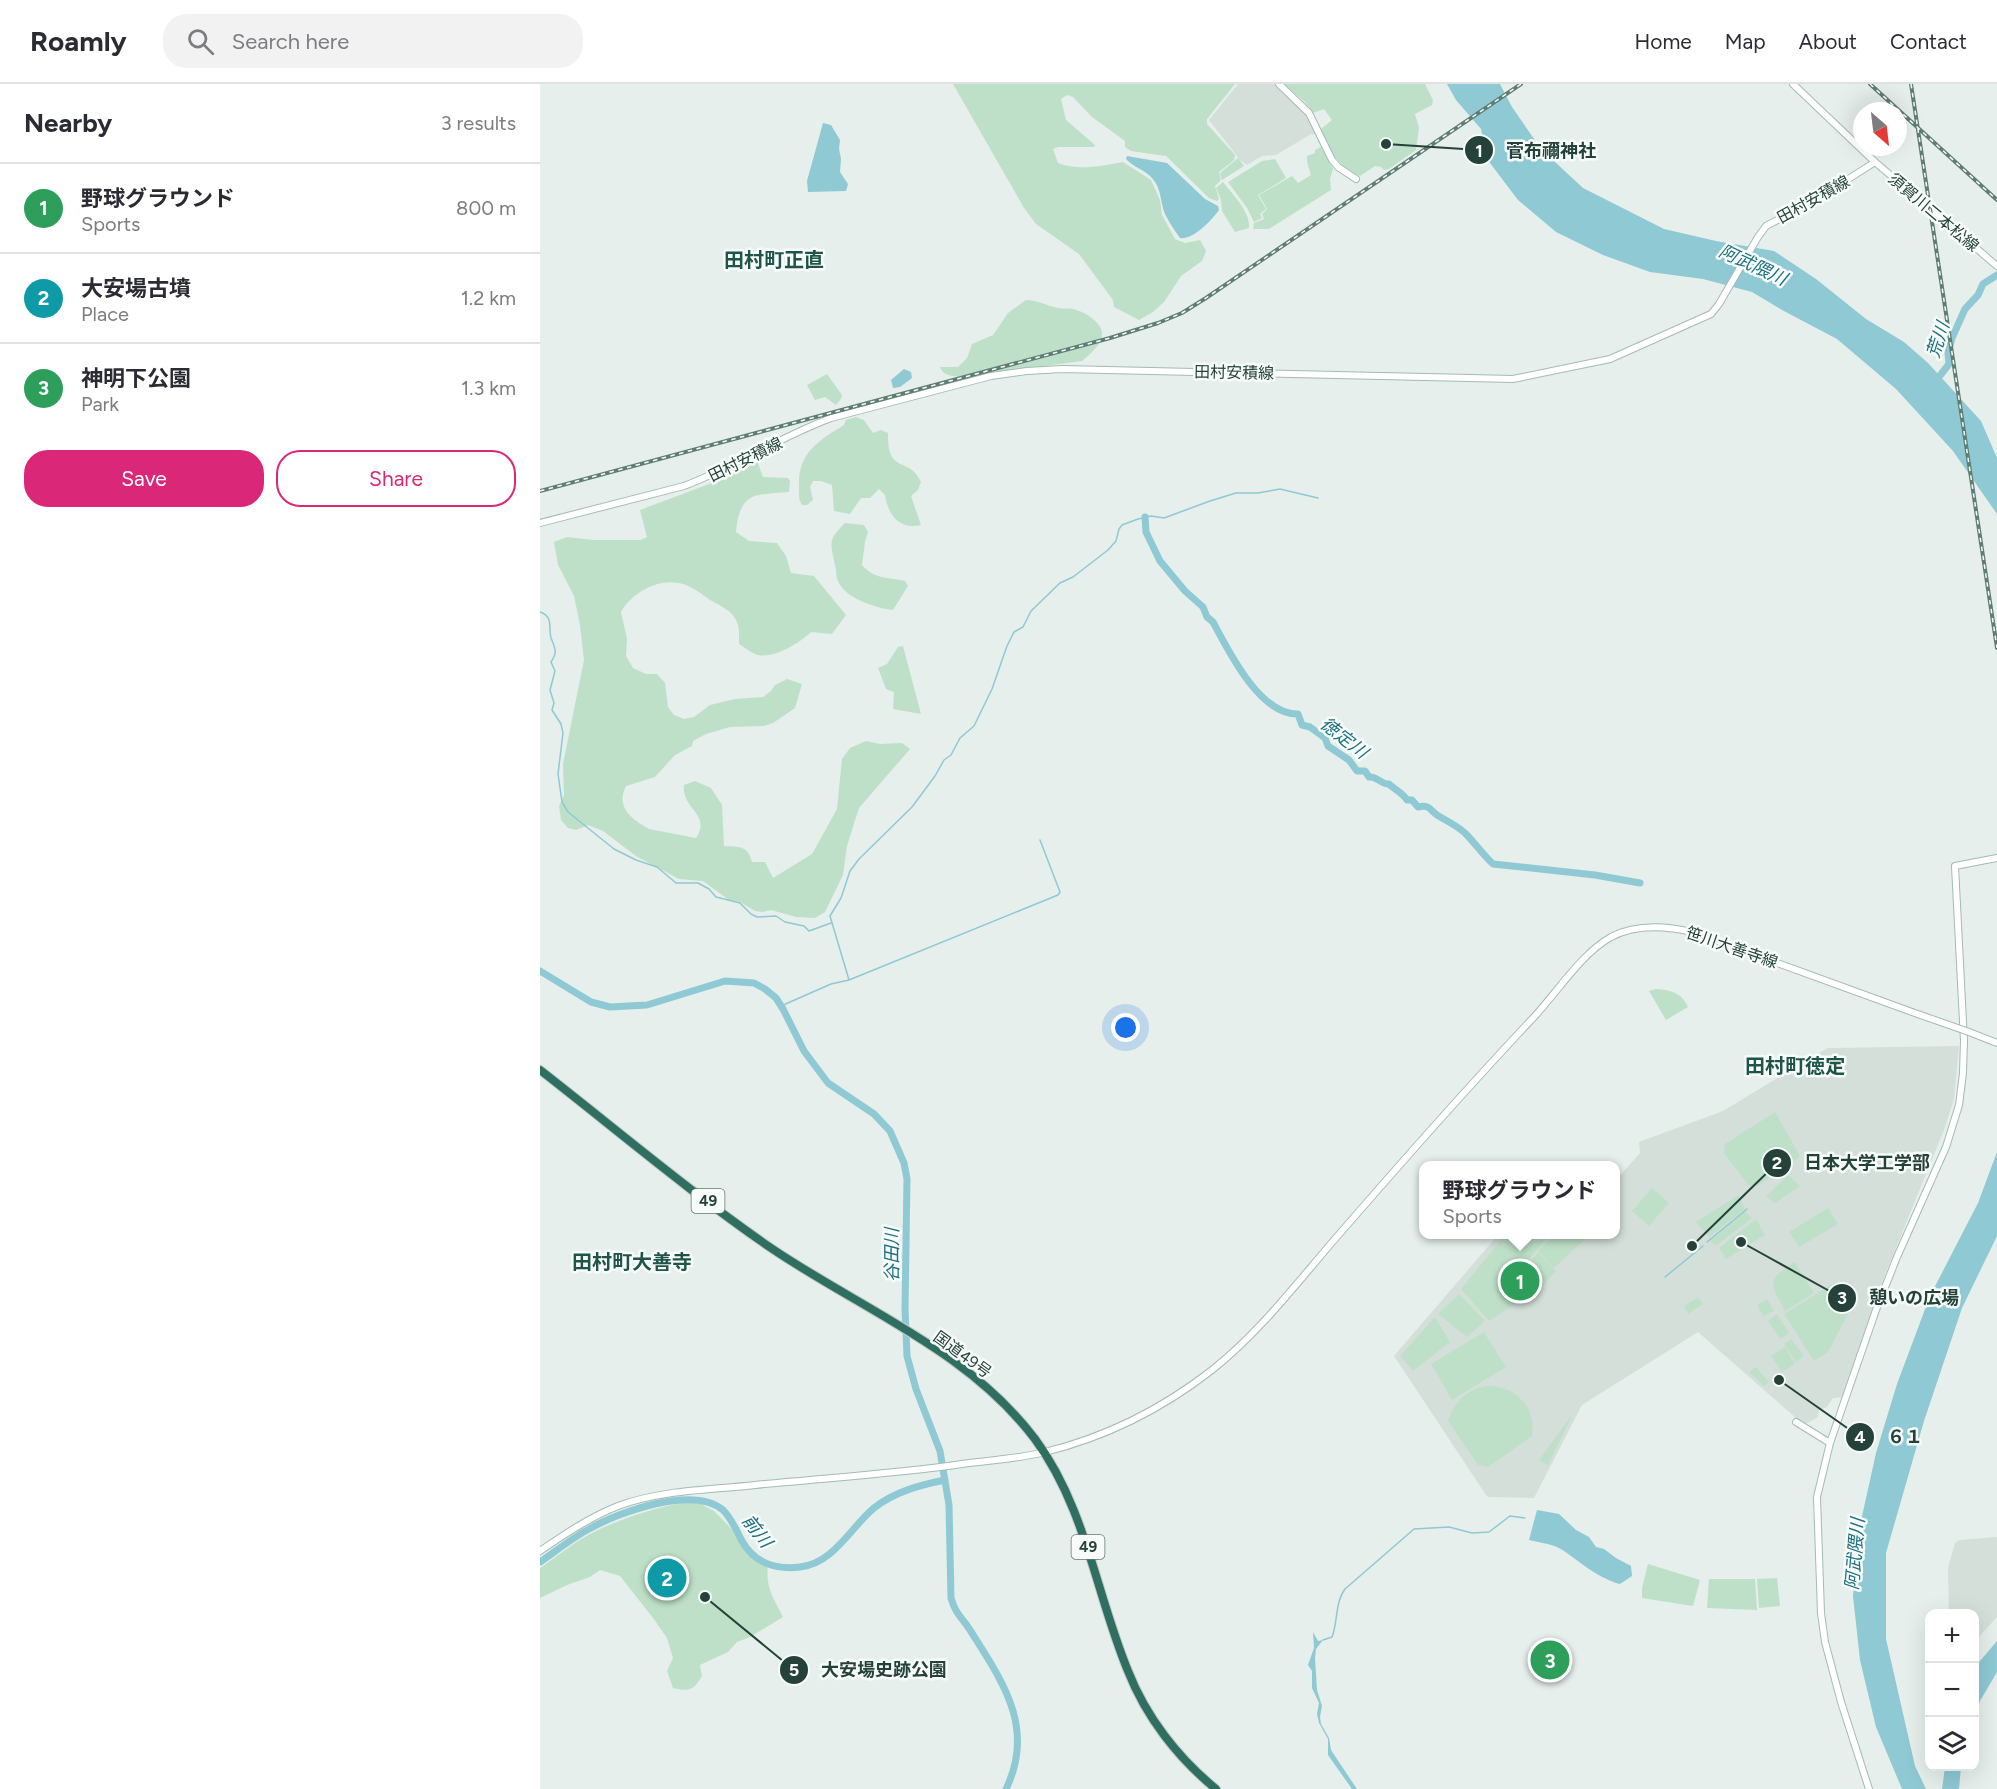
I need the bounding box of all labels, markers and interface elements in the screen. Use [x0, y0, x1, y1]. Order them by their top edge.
search box [163, 14, 583, 68]
text: Roamly [30, 24, 127, 58]
icon: search [184, 25, 217, 58]
text: Search here [232, 28, 349, 55]
text: Home [1635, 29, 1692, 54]
text: Map [1725, 29, 1766, 54]
text: About [1799, 29, 1857, 54]
text: Contact [1890, 29, 1967, 54]
north arrow [1853, 102, 1907, 156]
text: Nearby [24, 107, 112, 139]
text: 3 results [441, 111, 516, 135]
callout: 菅布禰神社 [1464, 132, 1608, 168]
text: 1 [1475, 140, 1483, 162]
text: 菅布禰神社 [1506, 140, 1596, 162]
street label: 須賀川二本松線 [1885, 169, 1983, 256]
street label: 田村安積線 [1774, 172, 1853, 227]
text: 野球グラウンド [81, 185, 235, 212]
text: 1 [39, 196, 48, 220]
text: 800 m [456, 196, 516, 220]
text: Sports [81, 212, 140, 236]
water label: 阿武隈川 [1716, 240, 1792, 291]
district label: 田村町正直 [724, 248, 824, 272]
text: 大安場古墳 [81, 275, 191, 302]
text: 2 [38, 286, 49, 310]
text: 1.2 km [461, 286, 516, 310]
text: Place [81, 302, 129, 326]
water label: 荒川 [1922, 318, 1955, 361]
street label: 田村安積線 [1194, 362, 1274, 383]
text: 神明下公園 [81, 365, 191, 392]
text: 3 [38, 376, 49, 400]
text: 1.3 km [461, 376, 516, 400]
text: Park [81, 392, 119, 416]
street label: 田村安積線 [705, 433, 785, 486]
button: Save [24, 450, 264, 507]
button: Share [276, 450, 516, 507]
water label: 徳定川 [1316, 713, 1374, 765]
street label: 笹川大善寺線 [1683, 923, 1780, 972]
your location [1111, 1013, 1140, 1042]
district label: 田村町徳定 [1745, 1054, 1845, 1078]
callout: 日本大学工学部 [1762, 1145, 1942, 1181]
text: 2 [1772, 1152, 1782, 1174]
text: 日本大学工学部 [1804, 1152, 1930, 1174]
popup [1419, 1161, 1620, 1239]
text: 野球グラウンド [1442, 1177, 1597, 1204]
road number: 49 [692, 1189, 724, 1213]
text: Sports [1442, 1204, 1502, 1228]
water label: 谷田川 [881, 1226, 903, 1282]
district label: 田村町大善寺 [572, 1250, 692, 1274]
pin: 1 [1500, 1258, 1540, 1304]
callout: 憩いの広場 [1827, 1280, 1971, 1316]
text: 3 [1837, 1287, 1847, 1309]
text: 憩いの広場 [1869, 1287, 1959, 1309]
street label: 国道49号 [930, 1327, 995, 1382]
callout: ６１ [1845, 1419, 1935, 1455]
text: 4 [1854, 1426, 1866, 1448]
text: ６１ [1887, 1426, 1923, 1448]
water label: 前川 [737, 1510, 778, 1554]
water label: 阿武隈川 [1841, 1515, 1869, 1591]
road number: 49 [1072, 1535, 1104, 1559]
pin: 2 [648, 1556, 686, 1600]
map controls [1925, 1609, 1979, 1771]
button: + [1925, 1609, 1979, 1663]
pin: 3 [1530, 1638, 1570, 1682]
callout: 大安場史跡公園 [779, 1652, 959, 1688]
text: 5 [789, 1659, 799, 1681]
text: 大安場史跡公園 [821, 1659, 947, 1681]
button: − [1925, 1663, 1979, 1717]
button: layers [1925, 1717, 1979, 1771]

